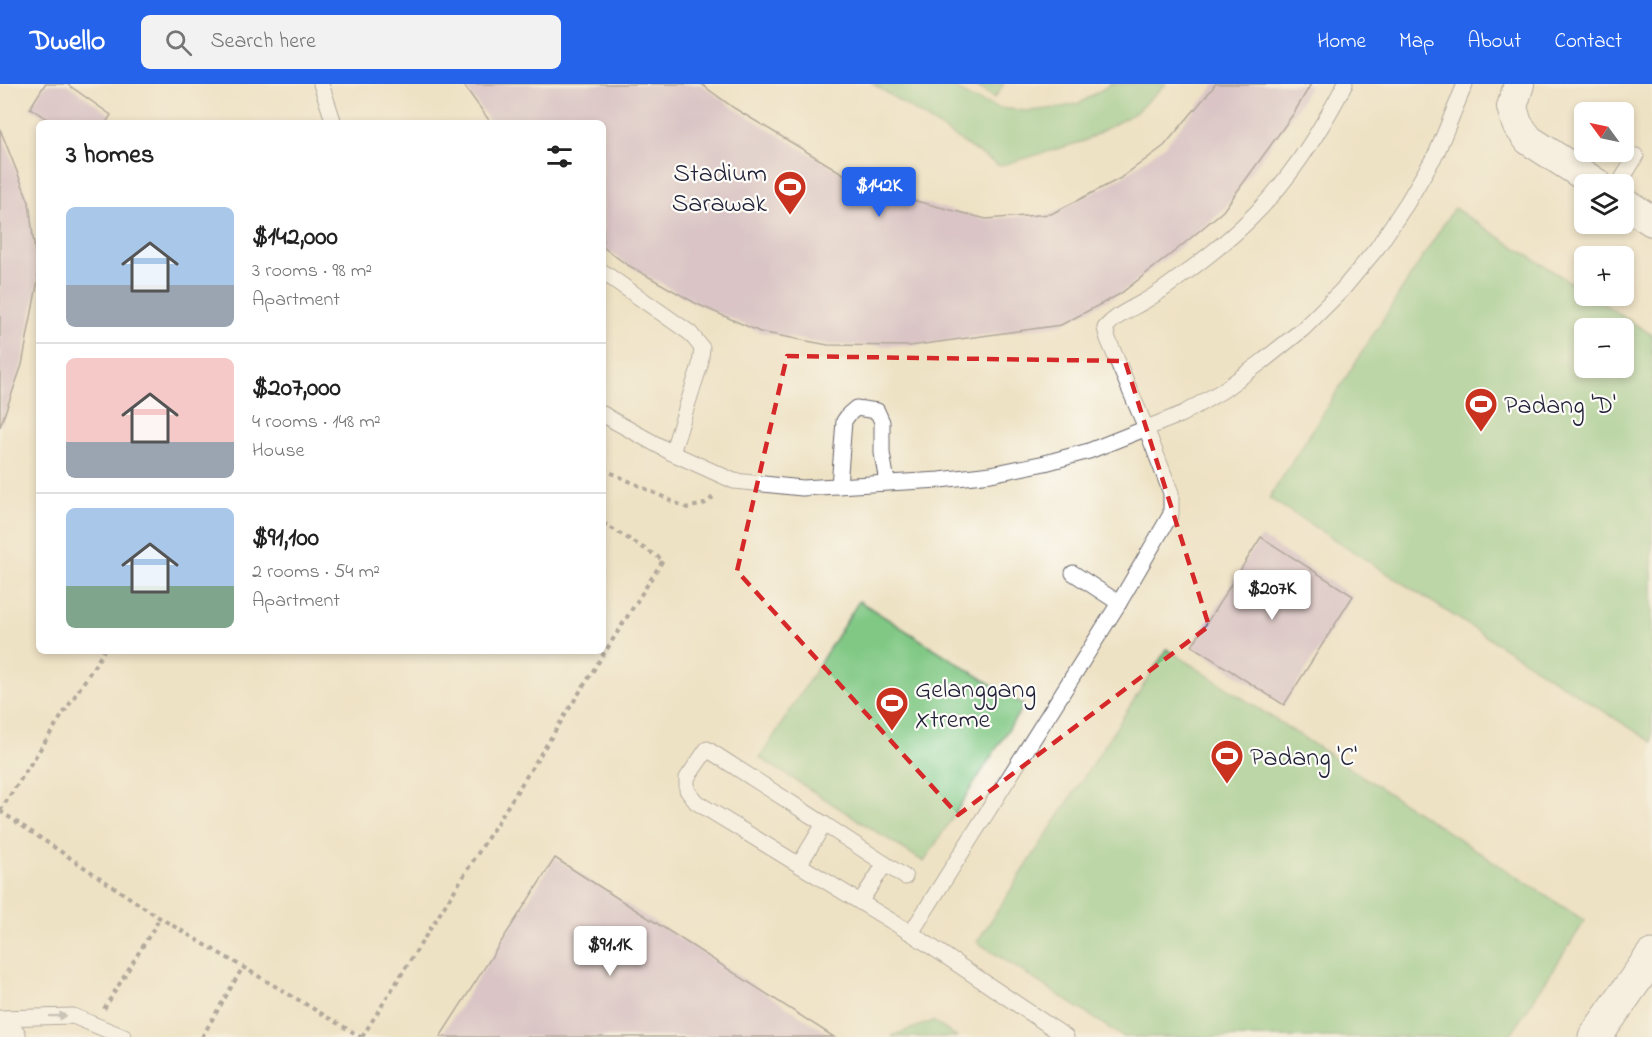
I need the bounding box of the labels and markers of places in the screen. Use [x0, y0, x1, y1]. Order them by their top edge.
place label: Stadium Sarawak [672, 156, 768, 224]
pin: $142K [837, 167, 921, 218]
sports icon: Stadium Sarawak [772, 169, 808, 216]
sports icon: Padang 'D' [1463, 386, 1499, 433]
place label: Padang 'D' [1504, 388, 1616, 426]
pin: $207K [1230, 570, 1314, 621]
place label: Gelanggang Xtreme [915, 672, 1036, 740]
sports icon: Gelanggang Xtreme [874, 685, 910, 732]
sports icon: Padang 'C' [1209, 738, 1245, 785]
place label: Padang 'C' [1250, 740, 1357, 778]
pin: $91.1K [561, 926, 659, 977]

